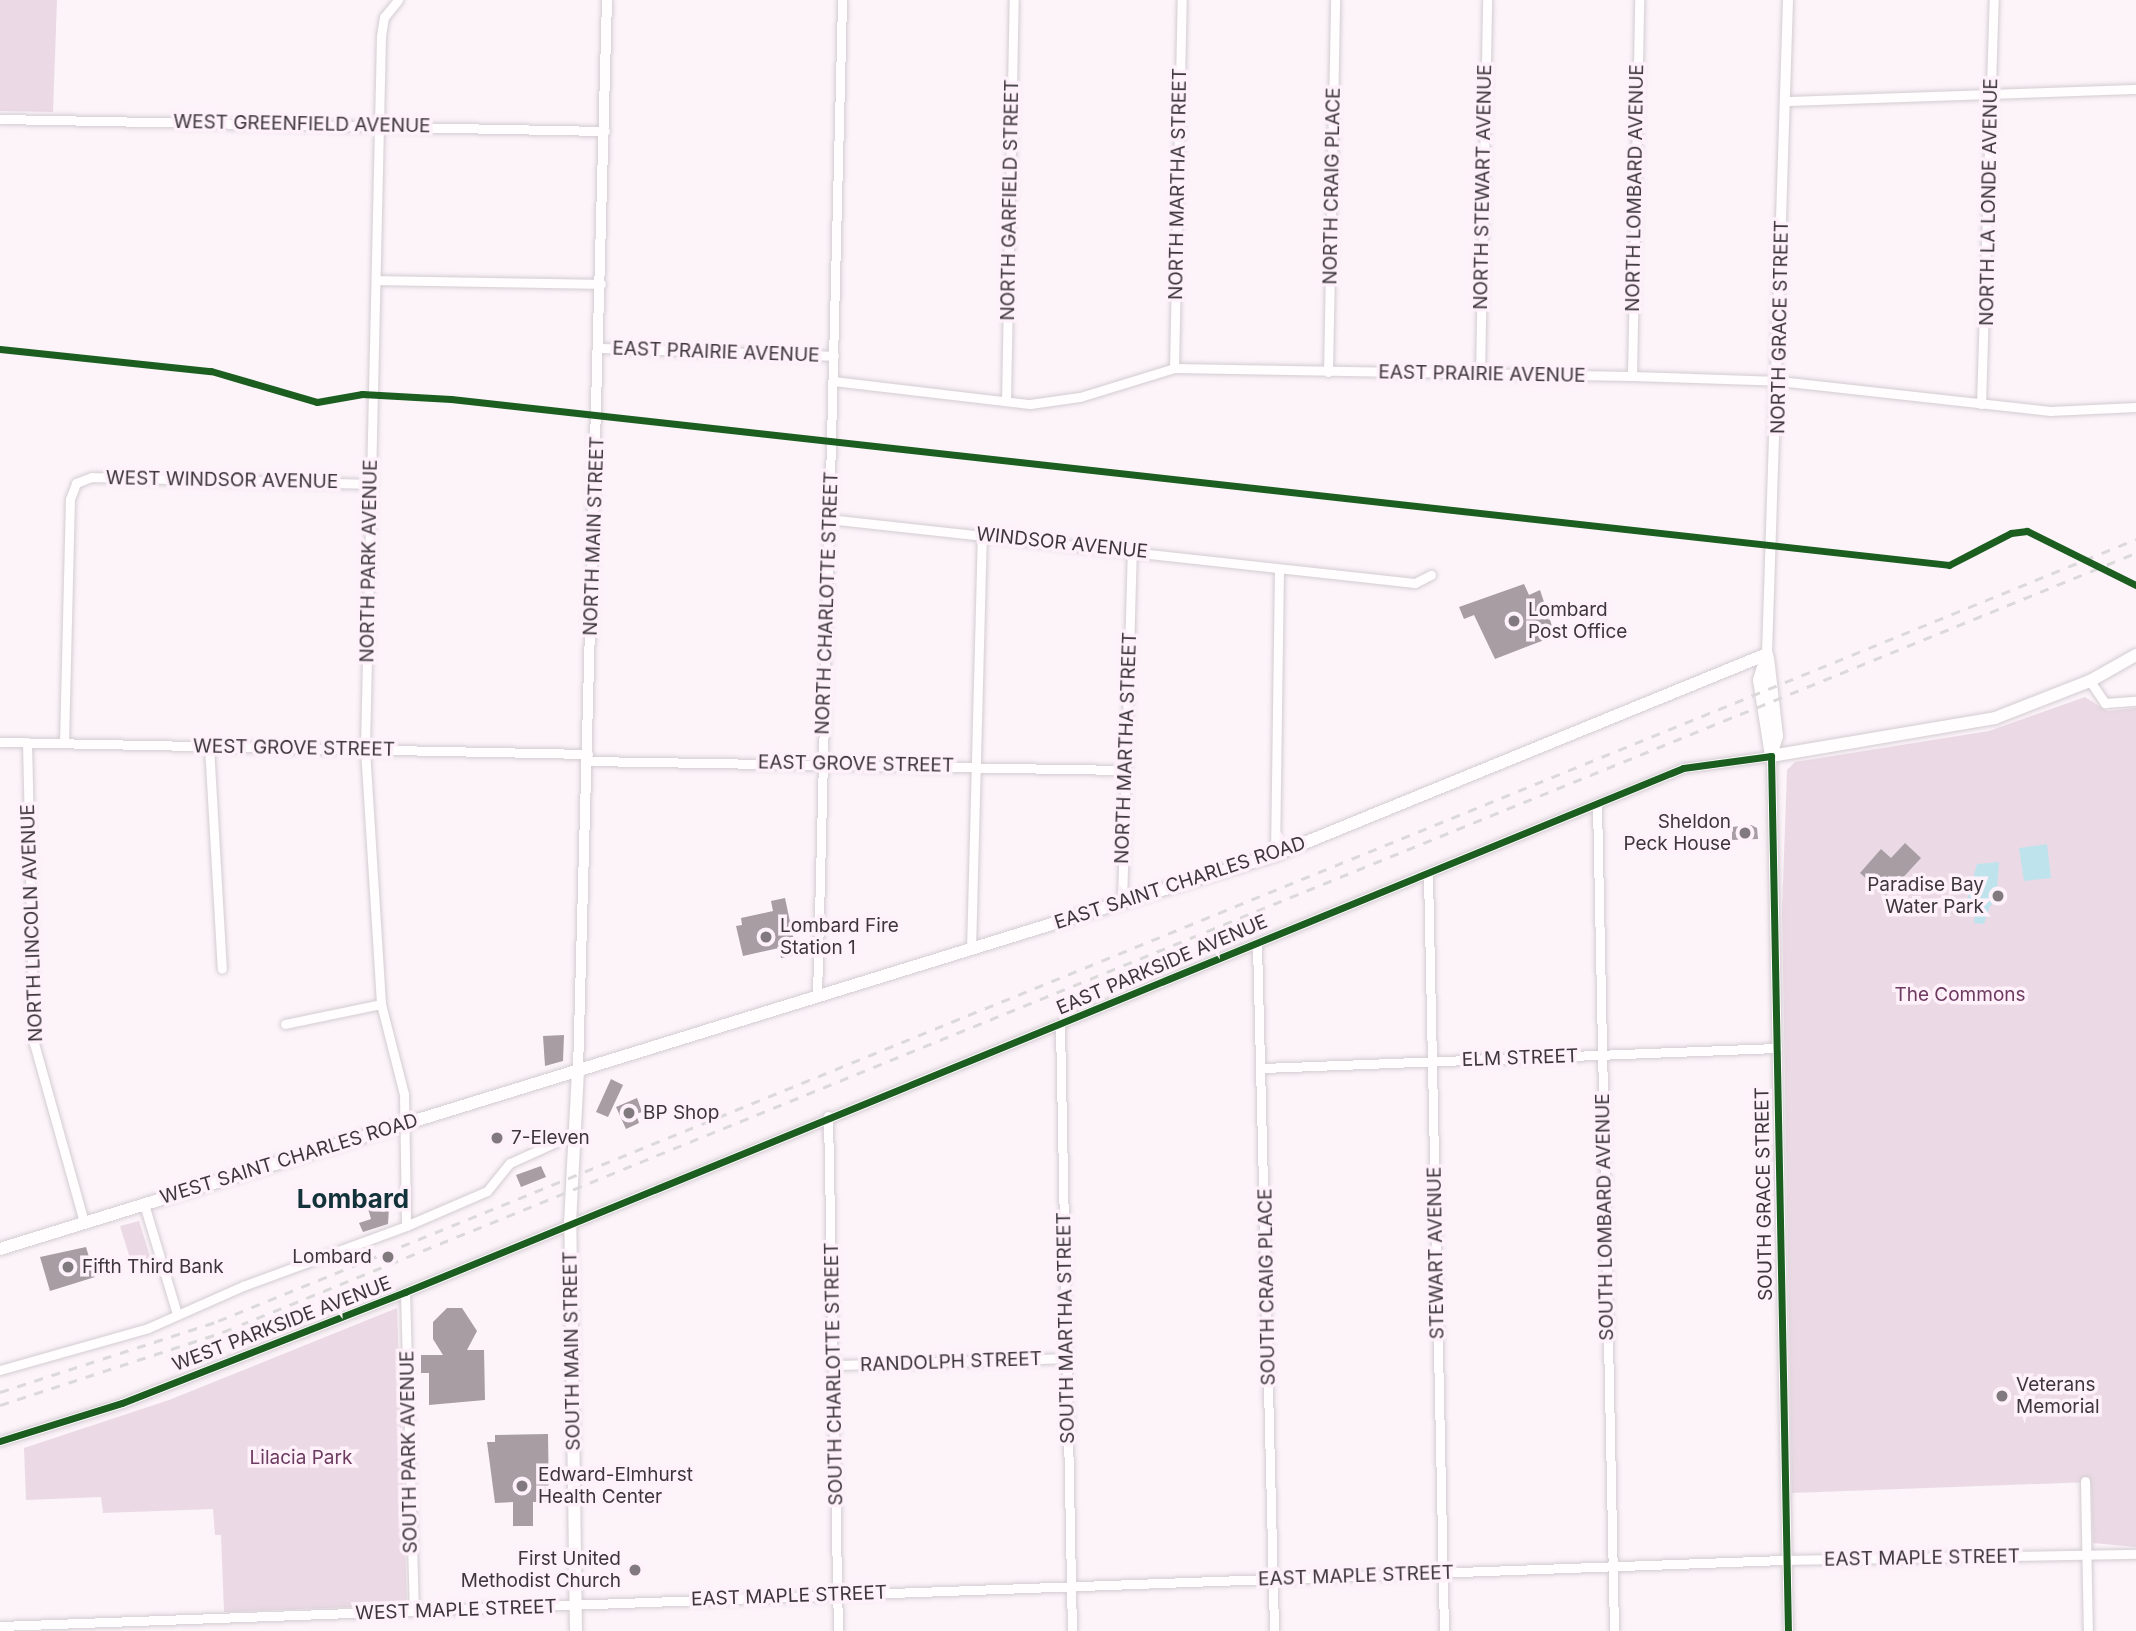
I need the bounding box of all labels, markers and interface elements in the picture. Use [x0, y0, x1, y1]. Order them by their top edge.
street label: NORTH STEWART AVENUE [1469, 64, 1497, 310]
street label: NORTH LOMBARD AVENUE [1621, 64, 1649, 312]
street label: NORTH MARTHA STREET [1165, 68, 1191, 300]
street label: NORTH LA LONDE AVENUE [1975, 78, 2003, 326]
street label: NORTH GARFIELD STREET [996, 79, 1024, 321]
street label: NORTH CRAIG PLACE [1319, 87, 1345, 285]
street label: WEST GREENFIELD AVENUE [173, 110, 431, 138]
street label: NORTH GRACE STREET [1767, 220, 1793, 434]
street label: EAST PRAIRIE AVENUE [612, 337, 820, 367]
street label: EAST PRAIRIE AVENUE [1378, 361, 1586, 387]
street label: NORTH MAIN STREET [579, 436, 609, 636]
street label: NORTH PARK AVENUE [356, 459, 382, 663]
street label: WEST WINDSOR AVENUE [106, 467, 338, 493]
street label: NORTH CHARLOTTE STREET [811, 471, 843, 735]
street label: WINDSOR AVENUE [975, 523, 1149, 563]
place label: Lombard Post Office [1528, 599, 1627, 643]
marker: Lombard Post Office [1506, 613, 1522, 629]
street label: NORTH MARTHA STREET [1111, 632, 1141, 864]
street label: WEST GROVE STREET [193, 735, 395, 761]
street label: EAST GROVE STREET [758, 751, 954, 777]
street label: NORTH LINCOLN AVENUE [16, 804, 48, 1042]
place label: Sheldon Peck House [1623, 811, 1731, 855]
marker: Sheldon Peck House [1737, 825, 1753, 841]
street label: EAST SAINT CHARLES ROAD [1052, 832, 1308, 934]
place label: Paradise Bay Water Park [1867, 874, 1984, 918]
marker: Paradise Bay Water Park [1990, 888, 2006, 904]
street label: EAST PARKSIDE AVENUE [1053, 910, 1271, 1020]
place label: Lombard Fire Station 1 [780, 915, 899, 959]
marker: Lombard Fire Station 1 [758, 929, 774, 945]
park label: The Commons [1894, 984, 2026, 1006]
street label: ELM STREET [1461, 1045, 1579, 1071]
street label: SOUTH GRACE STREET [1751, 1087, 1777, 1301]
street label: SOUTH LOMBARD AVENUE [1591, 1093, 1619, 1341]
place label: BP Shop [643, 1102, 719, 1124]
marker: BP Shop [621, 1105, 637, 1121]
street label: WEST SAINT CHARLES ROAD [157, 1109, 421, 1209]
place label: 7-Eleven [511, 1127, 590, 1149]
marker: 7-Eleven [489, 1130, 505, 1146]
street label: STEWART AVENUE [1423, 1166, 1449, 1340]
district label: Lombard [297, 1183, 409, 1215]
street label: SOUTH CRAIG PLACE [1254, 1188, 1280, 1386]
street label: SOUTH MARTHA STREET [1053, 1212, 1079, 1444]
street label: SOUTH CHARLOTTE STREET [820, 1242, 848, 1506]
place label: Lombard [292, 1246, 372, 1268]
marker: Lombard [378, 1247, 398, 1267]
street label: SOUTH MAIN STREET [559, 1251, 585, 1451]
place label: Fifth Third Bank [82, 1256, 224, 1278]
marker: Fifth Third Bank [60, 1259, 76, 1275]
street label: WEST PARKSIDE AVENUE [169, 1272, 395, 1376]
street label: RANDOLPH STREET [860, 1347, 1042, 1377]
street label: SOUTH PARK AVENUE [396, 1350, 422, 1554]
place label: Veterans Memorial [2016, 1374, 2100, 1418]
marker: Veterans Memorial [1994, 1388, 2010, 1404]
park label: Lilacia Park [250, 1447, 352, 1469]
place label: Edward-Elmhurst Health Center [538, 1464, 693, 1508]
marker: Edward-Elmhurst Health Center [512, 1476, 532, 1496]
street label: EAST MAPLE STREET [1824, 1545, 2020, 1571]
place label: First United Methodist Church [461, 1548, 621, 1592]
street label: EAST MAPLE STREET [1258, 1561, 1454, 1591]
marker: First United Methodist Church [627, 1562, 643, 1578]
street label: EAST MAPLE STREET [691, 1581, 887, 1611]
street label: WEST MAPLE STREET [355, 1595, 557, 1625]

